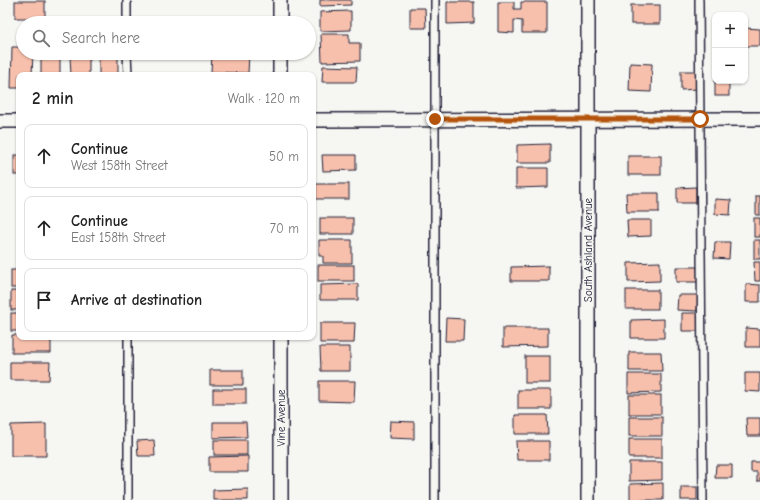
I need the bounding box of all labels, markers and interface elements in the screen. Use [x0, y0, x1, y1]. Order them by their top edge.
map controls [712, 12, 748, 84]
button: + [712, 12, 748, 48]
search box [16, 16, 316, 60]
icon: search [30, 27, 52, 49]
text: Search here [62, 29, 140, 47]
button: − [712, 48, 748, 84]
text: 2 min [32, 89, 73, 108]
text: Walk · 120 m [228, 91, 300, 106]
route end [426, 110, 444, 128]
route start [691, 110, 709, 128]
text: Continue [71, 140, 128, 158]
icon: ahead [33, 145, 55, 167]
text: 50 m [269, 149, 299, 164]
text: West 158th Street [71, 158, 168, 173]
street label: South Ashland Avenue [582, 197, 595, 302]
text: Continue [71, 212, 128, 230]
icon: ahead [33, 217, 55, 239]
text: 70 m [270, 221, 299, 236]
text: East 158th Street [71, 230, 165, 245]
icon: arrive [33, 289, 55, 311]
text: Arrive at destination [71, 291, 202, 309]
street label: Vine Avenue [275, 389, 288, 447]

